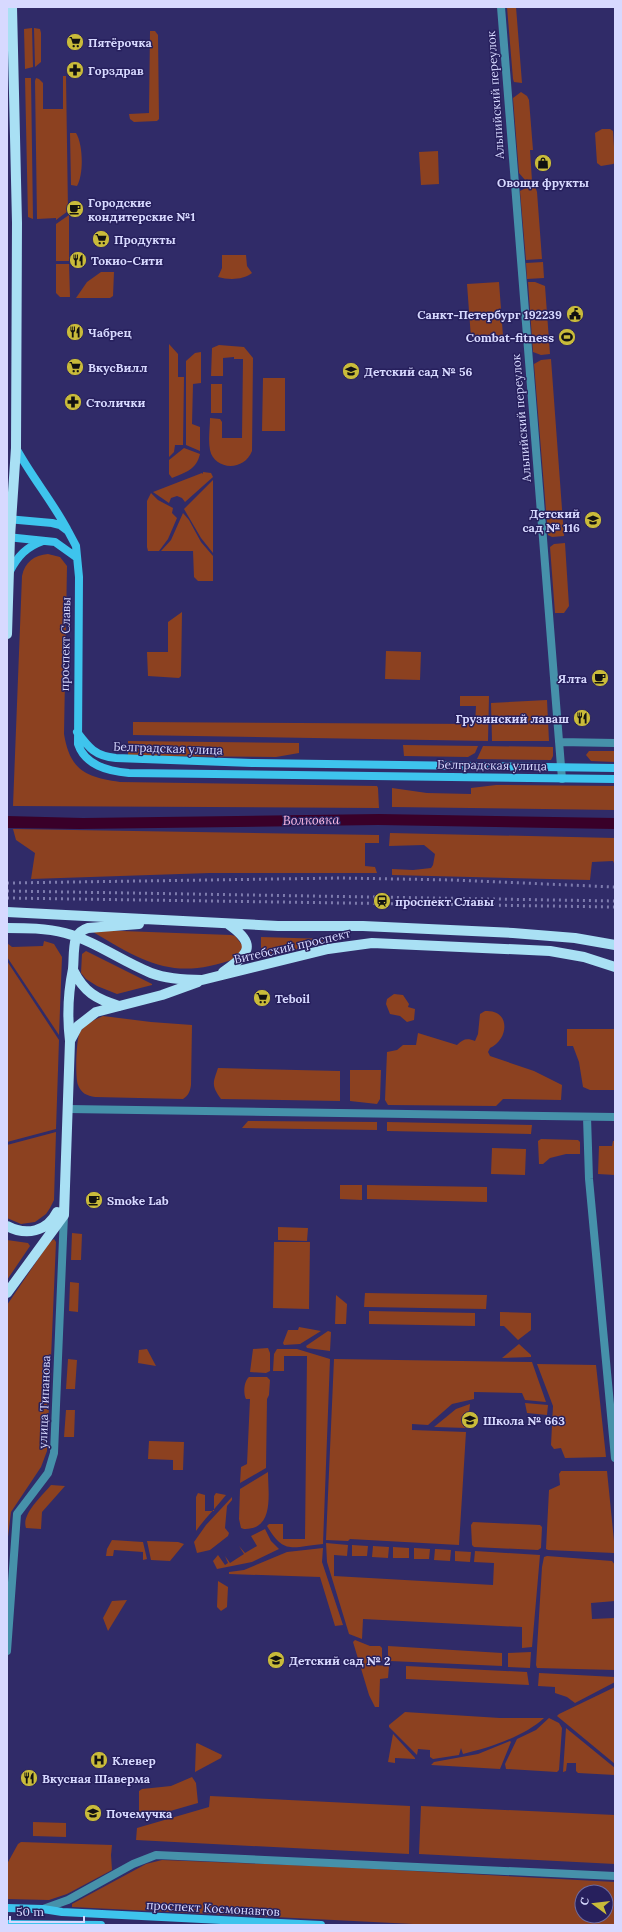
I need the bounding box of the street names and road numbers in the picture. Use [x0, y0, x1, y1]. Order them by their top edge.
street label: Альпийский переулок [483, 30, 507, 161]
street label: Альпийский переулок [508, 353, 534, 484]
street label: проспект Славы [57, 597, 73, 691]
street label: Белградская улица [113, 739, 223, 757]
street label: Белградская улица [437, 757, 547, 773]
street label: Витебский проспект [232, 925, 352, 967]
street label: улица Типанова [35, 1355, 53, 1449]
street label: проспект Космонавтов [146, 1897, 280, 1919]

